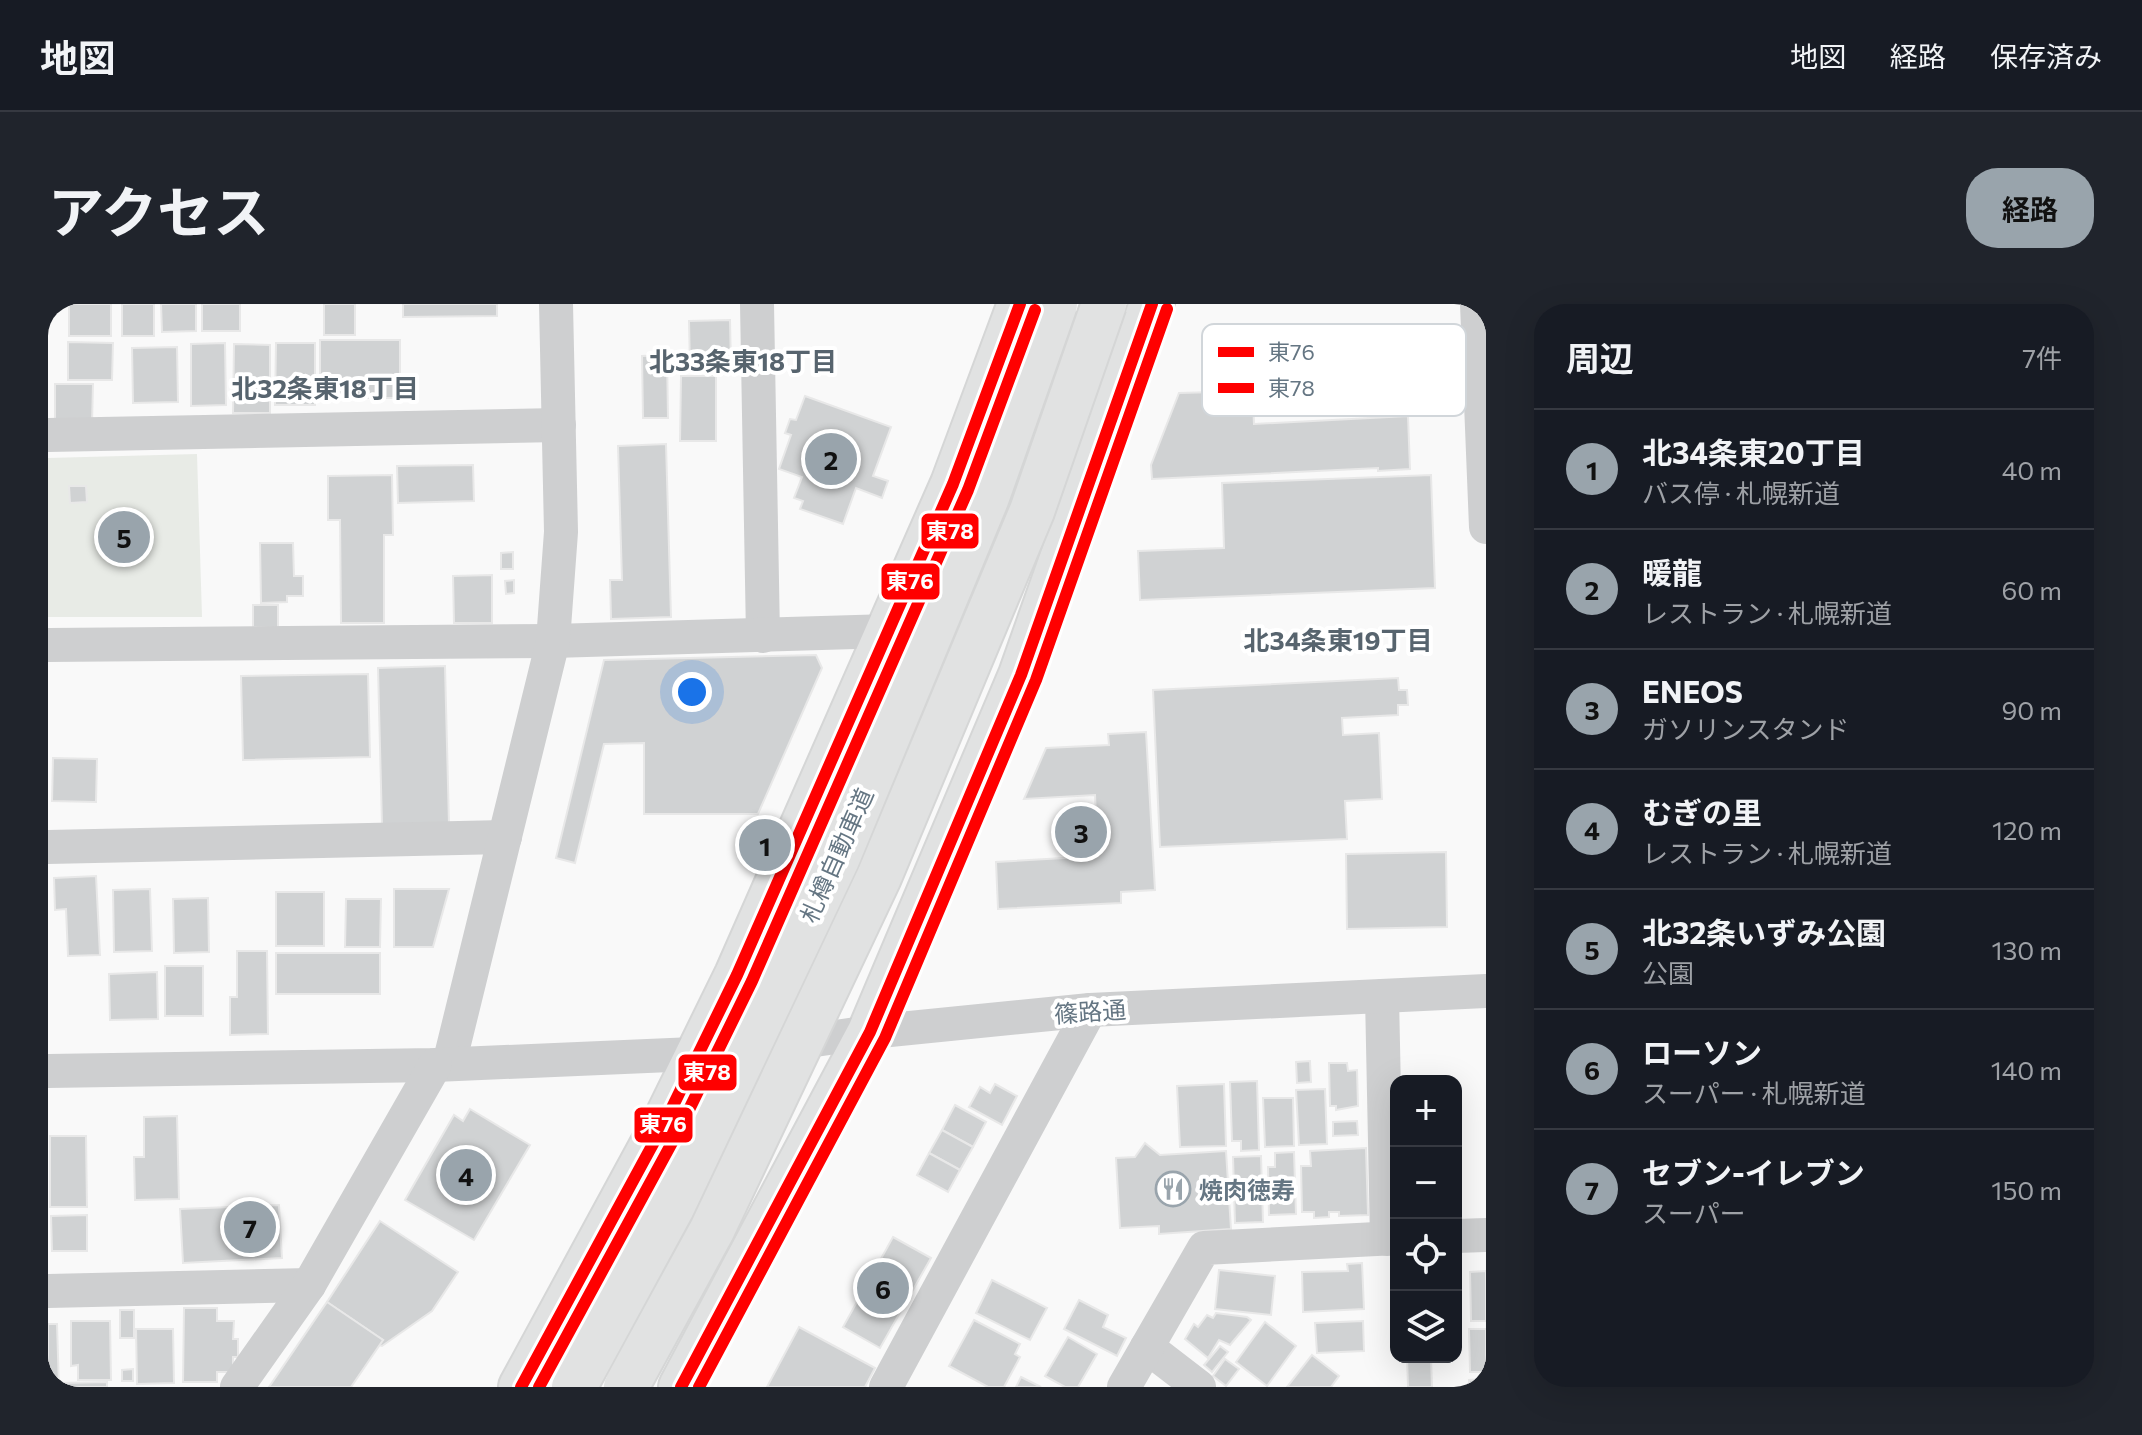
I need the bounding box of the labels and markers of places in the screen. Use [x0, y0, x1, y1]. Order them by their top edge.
pin: 2 [805, 429, 857, 489]
pin: 5 [98, 507, 150, 567]
pin: 3 [1055, 802, 1107, 862]
pin: 1 [739, 815, 791, 875]
pin: 4 [440, 1145, 492, 1205]
restaurant icon: 焼肉徳寿 [1154, 1170, 1192, 1208]
place label: 焼肉徳寿 [1199, 1175, 1295, 1204]
pin: 7 [224, 1197, 276, 1257]
pin: 6 [857, 1258, 909, 1318]

